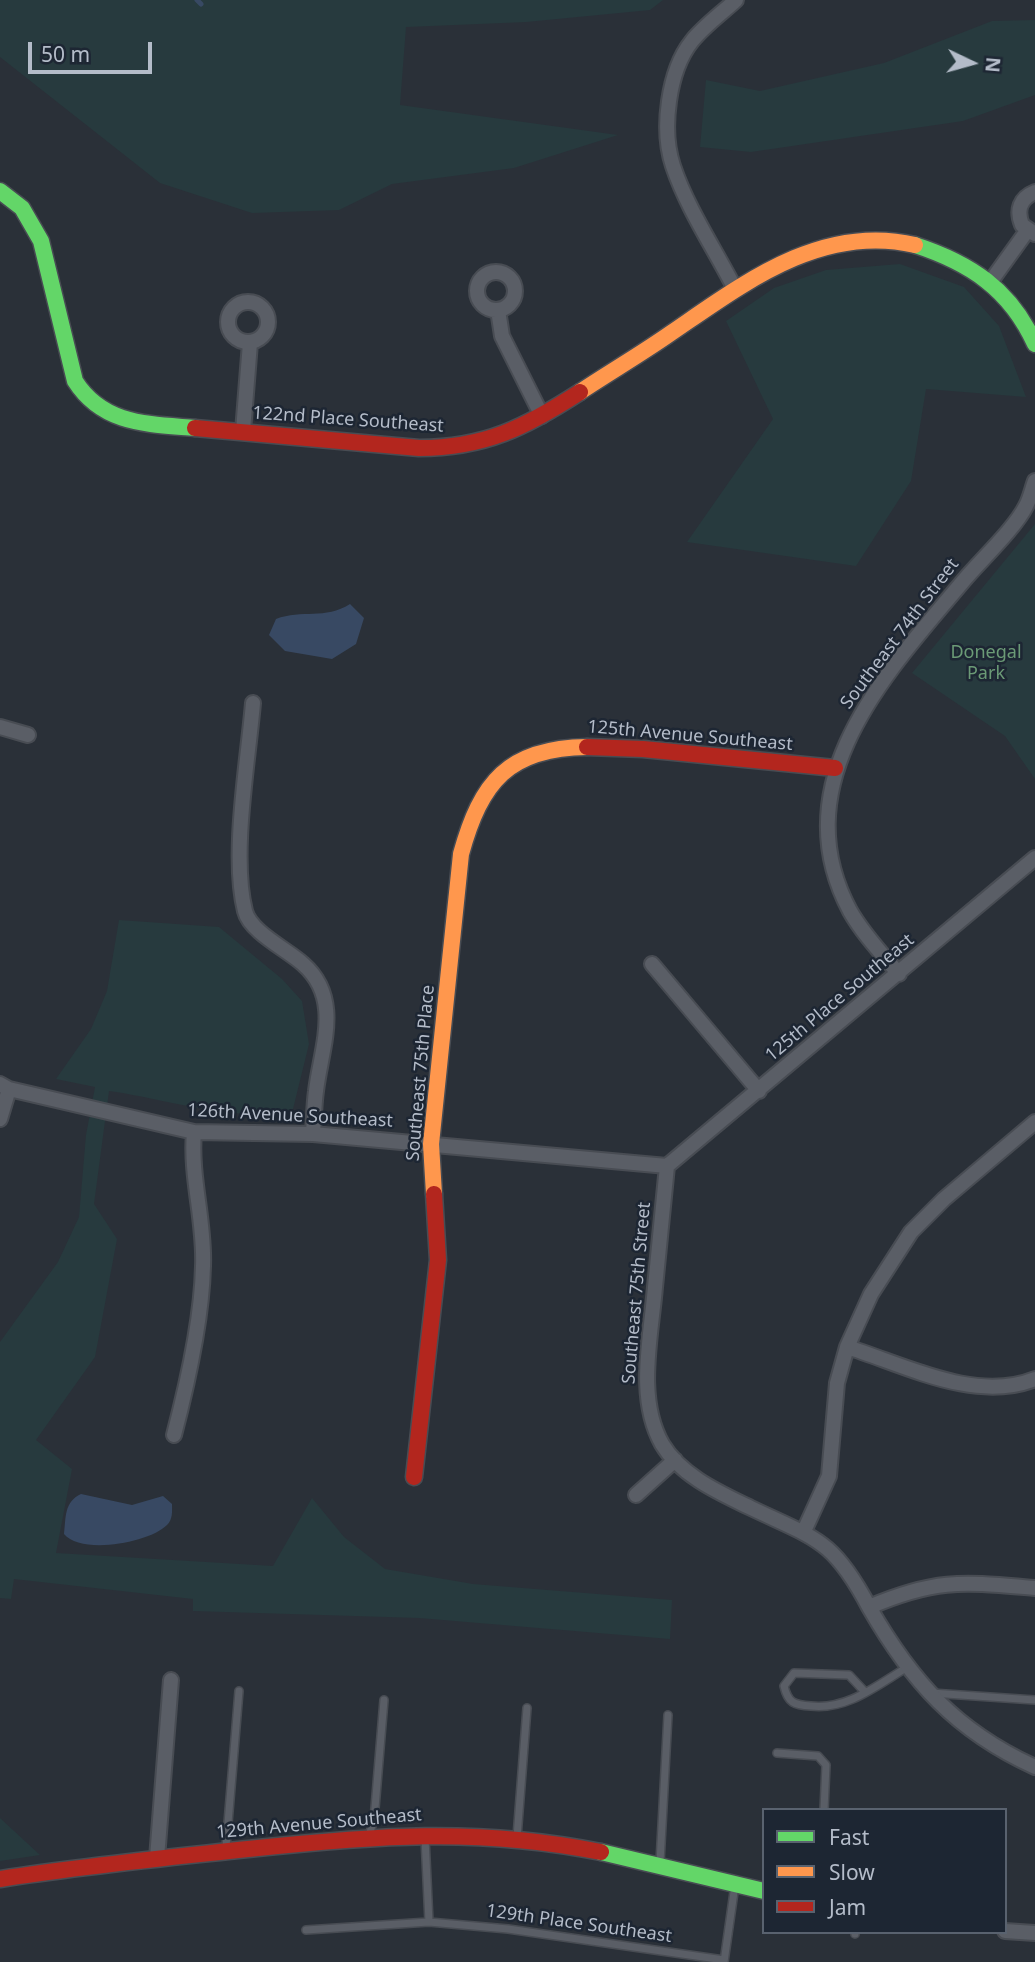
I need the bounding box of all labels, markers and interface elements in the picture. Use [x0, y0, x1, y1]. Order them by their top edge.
scale bar [32, 28, 156, 72]
north arrow [937, 28, 1007, 98]
text: 50 m [41, 40, 90, 68]
text: N [979, 56, 1007, 74]
street label: 122nd Place Southeast [252, 403, 444, 437]
street label: Southeast 74th Street [836, 555, 964, 713]
park label: Donegal Park [950, 642, 1022, 684]
street label: 125th Avenue Southeast [586, 716, 794, 756]
street label: 125th Place Southeast [761, 930, 919, 1066]
street label: Southeast 75th Place [403, 984, 439, 1162]
street label: 126th Avenue Southeast [187, 1100, 393, 1132]
street label: Southeast 75th Street [618, 1201, 656, 1385]
street label: 129th Avenue Southeast [215, 1804, 423, 1844]
legend [762, 1808, 1007, 1934]
text: Fast [829, 1823, 869, 1851]
text: Slow [829, 1858, 875, 1886]
text: Jam [829, 1893, 866, 1921]
street label: 129th Place Southeast [485, 1900, 673, 1948]

